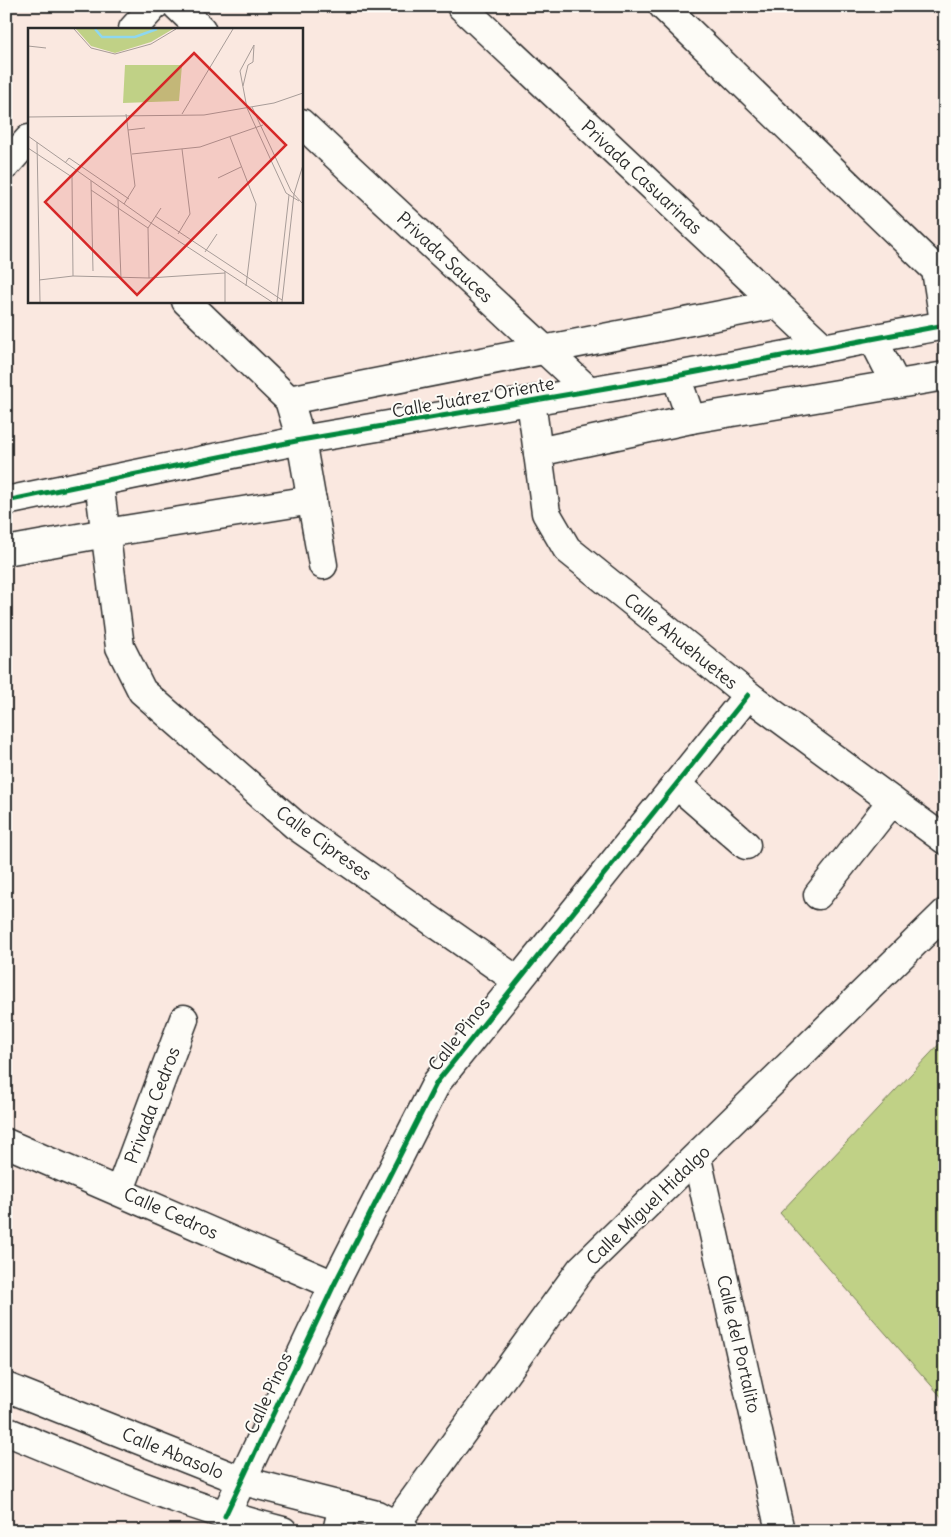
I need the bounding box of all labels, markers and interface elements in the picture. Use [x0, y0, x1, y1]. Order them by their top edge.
inset map [28, 28, 302, 302]
street label: Privada Casuarinas [577, 115, 707, 239]
street label: Privada Sauces [392, 206, 498, 308]
street label: Calle Juárez Oriente [390, 371, 556, 423]
street label: Calle Ahuehuetes [619, 588, 743, 694]
street label: Calle Cipreses [272, 801, 376, 885]
street label: Calle Pinos [423, 992, 495, 1076]
street label: Privada Cedros [119, 1043, 185, 1167]
street label: Calle Miguel Hidalgo [581, 1140, 715, 1270]
street label: Calle Cedros [120, 1182, 222, 1244]
street label: Calle del Portalito [712, 1273, 766, 1415]
street label: Calle Pinos [239, 1348, 297, 1438]
street label: Calle Abasolo [119, 1422, 227, 1484]

